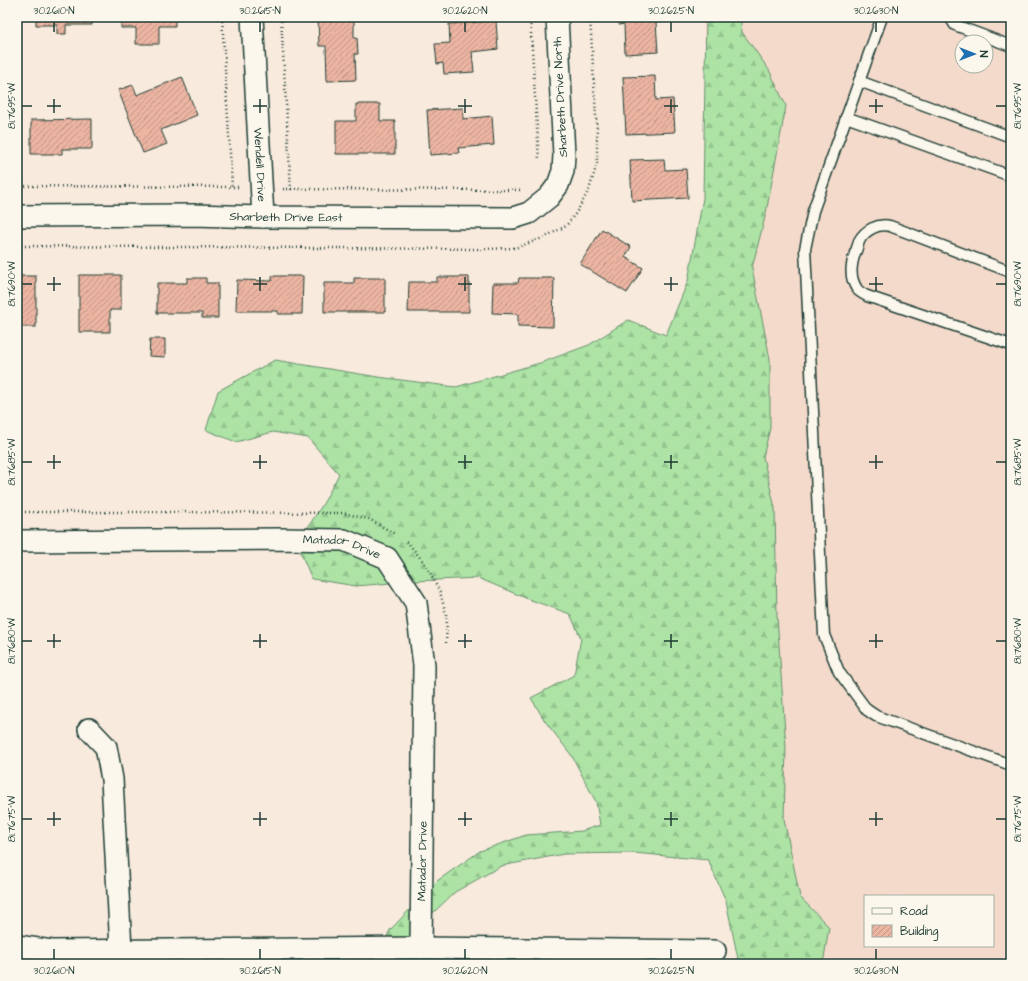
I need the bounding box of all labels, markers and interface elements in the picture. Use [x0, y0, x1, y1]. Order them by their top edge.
text: 30.2610°N [34, 4, 74, 18]
text: 30.2615°N [239, 4, 281, 18]
text: 30.2620°N [442, 4, 488, 18]
text: 30.2625°N [648, 4, 694, 18]
text: 30.2630°N [854, 4, 898, 18]
north arrow [954, 34, 994, 74]
street label: Sharbeth Drive North [549, 36, 572, 158]
text: N [976, 51, 991, 58]
text: 81.7695°W [5, 82, 19, 129]
text: 81.7695°W [1011, 82, 1025, 129]
street label: Wendell Drive [249, 127, 270, 203]
street label: Sharbeth Drive East [229, 208, 343, 226]
text: 81.7690°W [5, 261, 19, 307]
text: 81.7690°W [1011, 261, 1025, 307]
text: 81.7685°W [5, 438, 19, 485]
text: 81.7685°W [1011, 438, 1025, 485]
street label: Matador Drive [303, 531, 384, 564]
text: 81.7680°W [5, 617, 19, 664]
text: 81.7680°W [1011, 617, 1025, 664]
text: 81.7675°W [5, 795, 19, 842]
text: 81.7675°W [1011, 795, 1025, 842]
street label: Matador Drive [413, 820, 432, 901]
legend [864, 895, 994, 947]
text: Road [900, 903, 928, 920]
text: Building [900, 923, 938, 941]
text: 30.2610°N [34, 964, 74, 978]
text: 30.2615°N [239, 964, 281, 978]
text: 30.2620°N [442, 964, 488, 978]
text: 30.2625°N [648, 964, 694, 978]
text: 30.2630°N [854, 964, 898, 978]

